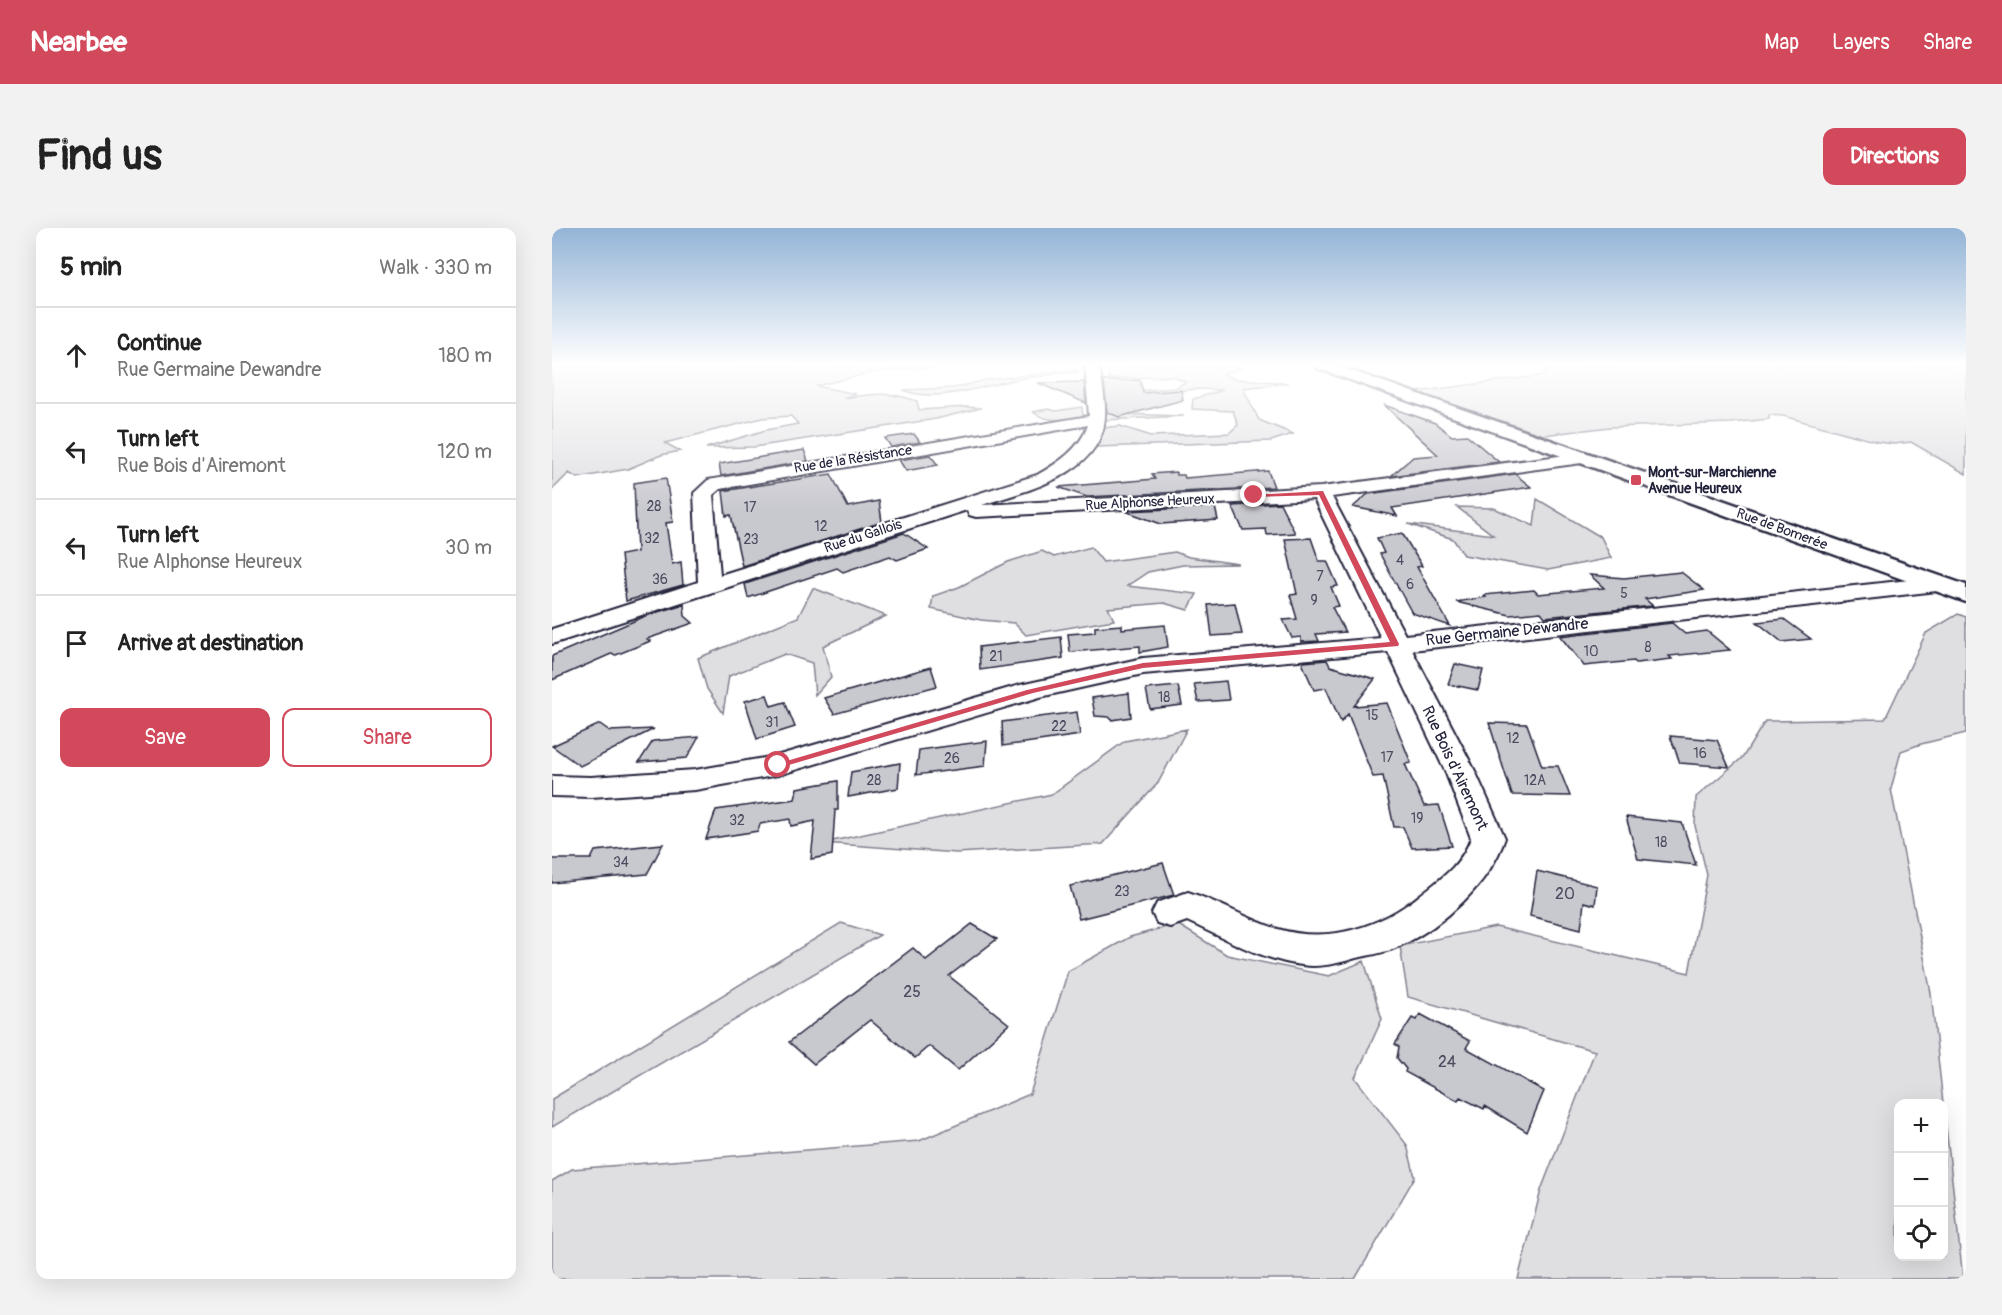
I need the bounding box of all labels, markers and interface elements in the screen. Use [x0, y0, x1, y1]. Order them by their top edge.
text: Nearbee [30, 25, 127, 60]
text: Map [1764, 29, 1799, 56]
text: Layers [1832, 29, 1890, 56]
text: Share [1923, 29, 1972, 56]
button: Directions [1823, 128, 1966, 185]
text: Find us [36, 130, 162, 182]
text: 5 min [60, 251, 122, 283]
text: Walk · 330 m [379, 255, 492, 280]
text: Continue [117, 329, 201, 357]
icon: ahead [60, 339, 93, 372]
text: 180 m [438, 343, 492, 368]
text: Rue Germaine Dewandre [117, 357, 321, 382]
text: Turn left [117, 425, 199, 453]
icon: left [60, 435, 93, 468]
text: 120 m [437, 439, 492, 464]
street label: Rue de la Résistance [793, 441, 913, 477]
text: Rue Bois d'Airemont [117, 453, 286, 478]
place label: Mont-sur-Marchienne Avenue Heureux [1648, 464, 1777, 497]
marker: Mont-sur-Marchienne Avenue Heureux [1629, 473, 1643, 487]
route end [1240, 481, 1266, 507]
street label: Rue Alphonse Heureux [1085, 490, 1215, 514]
house number: 28 [647, 498, 661, 515]
house number: 17 [744, 499, 757, 516]
street label: Rue de Bomerée [1734, 505, 1830, 553]
street label: Rue du Gallois [822, 515, 905, 557]
house number: 12 [814, 518, 828, 535]
text: Turn left [117, 521, 199, 549]
house number: 32 [644, 530, 660, 547]
icon: left [60, 531, 93, 564]
house number: 23 [743, 531, 759, 548]
text: 30 m [445, 535, 492, 560]
text: Rue Alphonse Heureux [117, 549, 302, 574]
house number: 4 [1396, 552, 1404, 569]
house number: 7 [1316, 568, 1324, 585]
house number: 36 [652, 571, 668, 588]
house number: 6 [1406, 576, 1414, 593]
house number: 5 [1620, 585, 1628, 602]
house number: 9 [1310, 592, 1318, 609]
street label: Rue Germaine Dewandre [1425, 613, 1589, 650]
icon: arrive [60, 627, 93, 660]
text: Arrive at destination [117, 629, 303, 657]
house number: 8 [1644, 639, 1652, 656]
house number: 10 [1583, 643, 1599, 660]
house number: 21 [989, 648, 1003, 665]
house number: 18 [1158, 689, 1170, 706]
street label: Rue Bois d'Airemont [1417, 703, 1493, 834]
house number: 15 [1365, 707, 1379, 724]
button: Save [60, 708, 270, 767]
button: Share [282, 708, 492, 767]
house number: 31 [765, 714, 779, 731]
house number: 22 [1051, 718, 1067, 735]
house number: 12 [1506, 730, 1520, 747]
house number: 16 [1693, 745, 1707, 762]
house number: 17 [1381, 749, 1394, 766]
house number: 26 [944, 750, 960, 767]
route start [764, 751, 790, 777]
house number: 28 [867, 772, 881, 789]
house number: 12A [1524, 772, 1546, 789]
house number: 19 [1411, 810, 1423, 827]
house number: 32 [729, 812, 745, 829]
house number: 18 [1655, 834, 1667, 851]
house number: 34 [613, 854, 629, 871]
house number: 23 [1114, 883, 1130, 900]
house number: 20 [1555, 884, 1575, 904]
house number: 25 [903, 982, 921, 1002]
house number: 24 [1438, 1052, 1456, 1072]
map controls [1894, 1099, 1948, 1261]
button: + [1894, 1099, 1948, 1153]
button: − [1894, 1153, 1948, 1207]
button: locate [1894, 1207, 1948, 1261]

